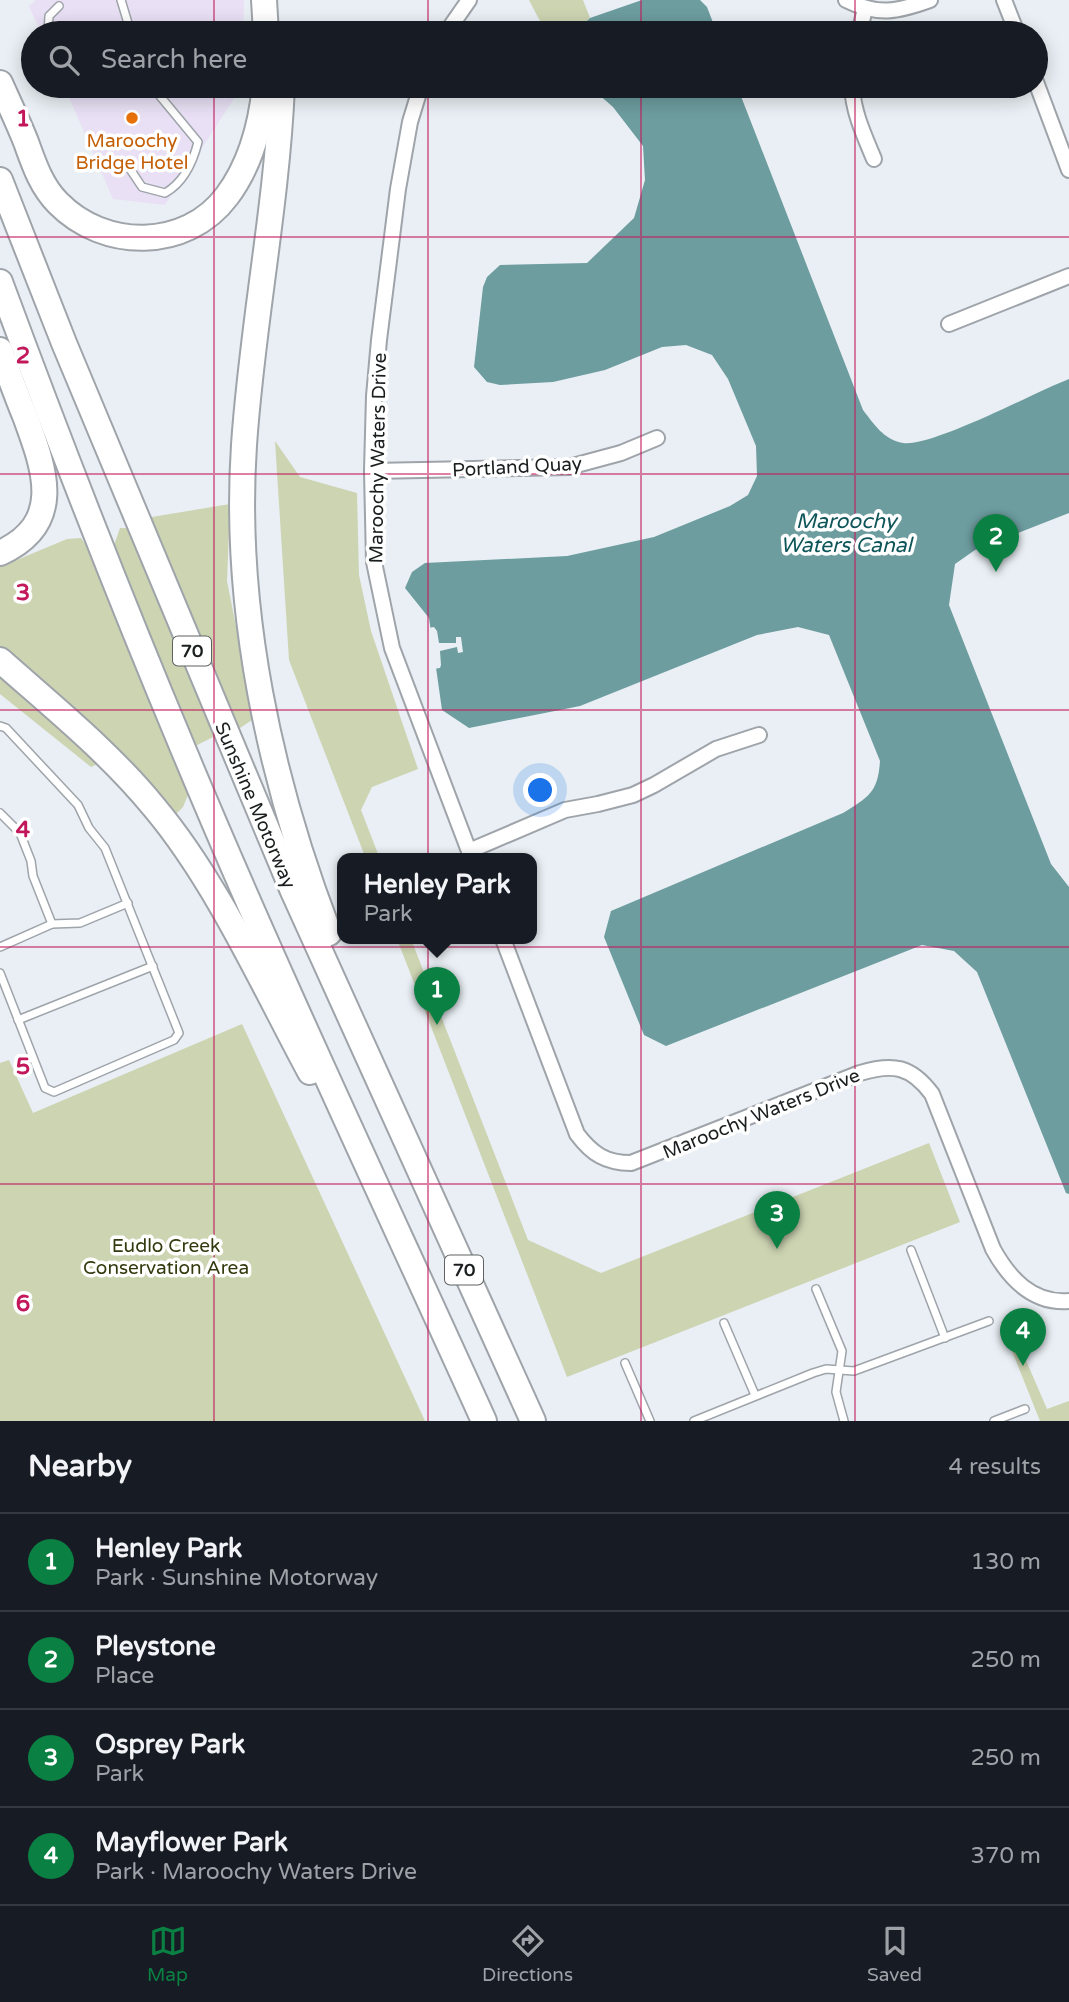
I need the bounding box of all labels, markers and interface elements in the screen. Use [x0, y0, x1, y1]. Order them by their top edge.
search box [21, 21, 1048, 98]
icon: search [45, 41, 83, 79]
text: Search here [101, 44, 247, 75]
text: 1 [16, 105, 30, 133]
marker: Maroochy Bridge Hotel [124, 110, 140, 126]
place label: Maroochy Bridge Hotel [76, 130, 188, 174]
text: 2 [16, 342, 30, 370]
street label: Maroochy Waters Drive [365, 352, 391, 564]
street label: Portland Quay [452, 453, 583, 481]
water label: Maroochy Waters Canal [780, 509, 915, 558]
pin: 2 [973, 514, 1019, 572]
text: 3 [16, 579, 30, 607]
road number: 70 [173, 636, 211, 666]
street label: Sunshine Motorway [210, 719, 300, 892]
your location [523, 773, 557, 807]
text: 4 [16, 816, 31, 844]
popup [337, 853, 537, 944]
text: Henley Park [363, 869, 511, 900]
text: Park [363, 900, 413, 928]
pin: 1 [414, 967, 460, 1025]
text: 5 [16, 1053, 30, 1081]
street label: Maroochy Waters Drive [660, 1064, 863, 1164]
pin: 3 [754, 1191, 800, 1249]
park label: Eudlo Creek Conservation Area [83, 1235, 249, 1279]
road number: 70 [445, 1255, 483, 1284]
text: 6 [16, 1290, 30, 1318]
pin: 4 [1000, 1308, 1046, 1366]
text: Nearby [28, 1448, 132, 1485]
text: 4 results [948, 1453, 1041, 1481]
text: Henley Park [95, 1533, 242, 1564]
text: 1 [44, 1548, 58, 1576]
text: 130 m [971, 1548, 1041, 1576]
text: Park · Sunshine Motorway [95, 1564, 378, 1592]
text: Pleystone [95, 1631, 216, 1662]
text: 2 [44, 1646, 58, 1674]
text: 250 m [971, 1646, 1041, 1674]
text: Place [95, 1662, 154, 1690]
text: Osprey Park [95, 1729, 245, 1760]
text: 3 [44, 1744, 58, 1772]
text: 250 m [971, 1744, 1041, 1772]
text: Park [95, 1760, 144, 1788]
text: Mayflower Park [95, 1827, 288, 1858]
text: 4 [44, 1842, 58, 1870]
text: 370 m [971, 1842, 1041, 1870]
text: Park · Maroochy Waters Drive [95, 1858, 417, 1886]
tab: Map [147, 1922, 188, 1986]
tab: Directions [482, 1922, 573, 1986]
tab: Saved [867, 1922, 922, 1986]

